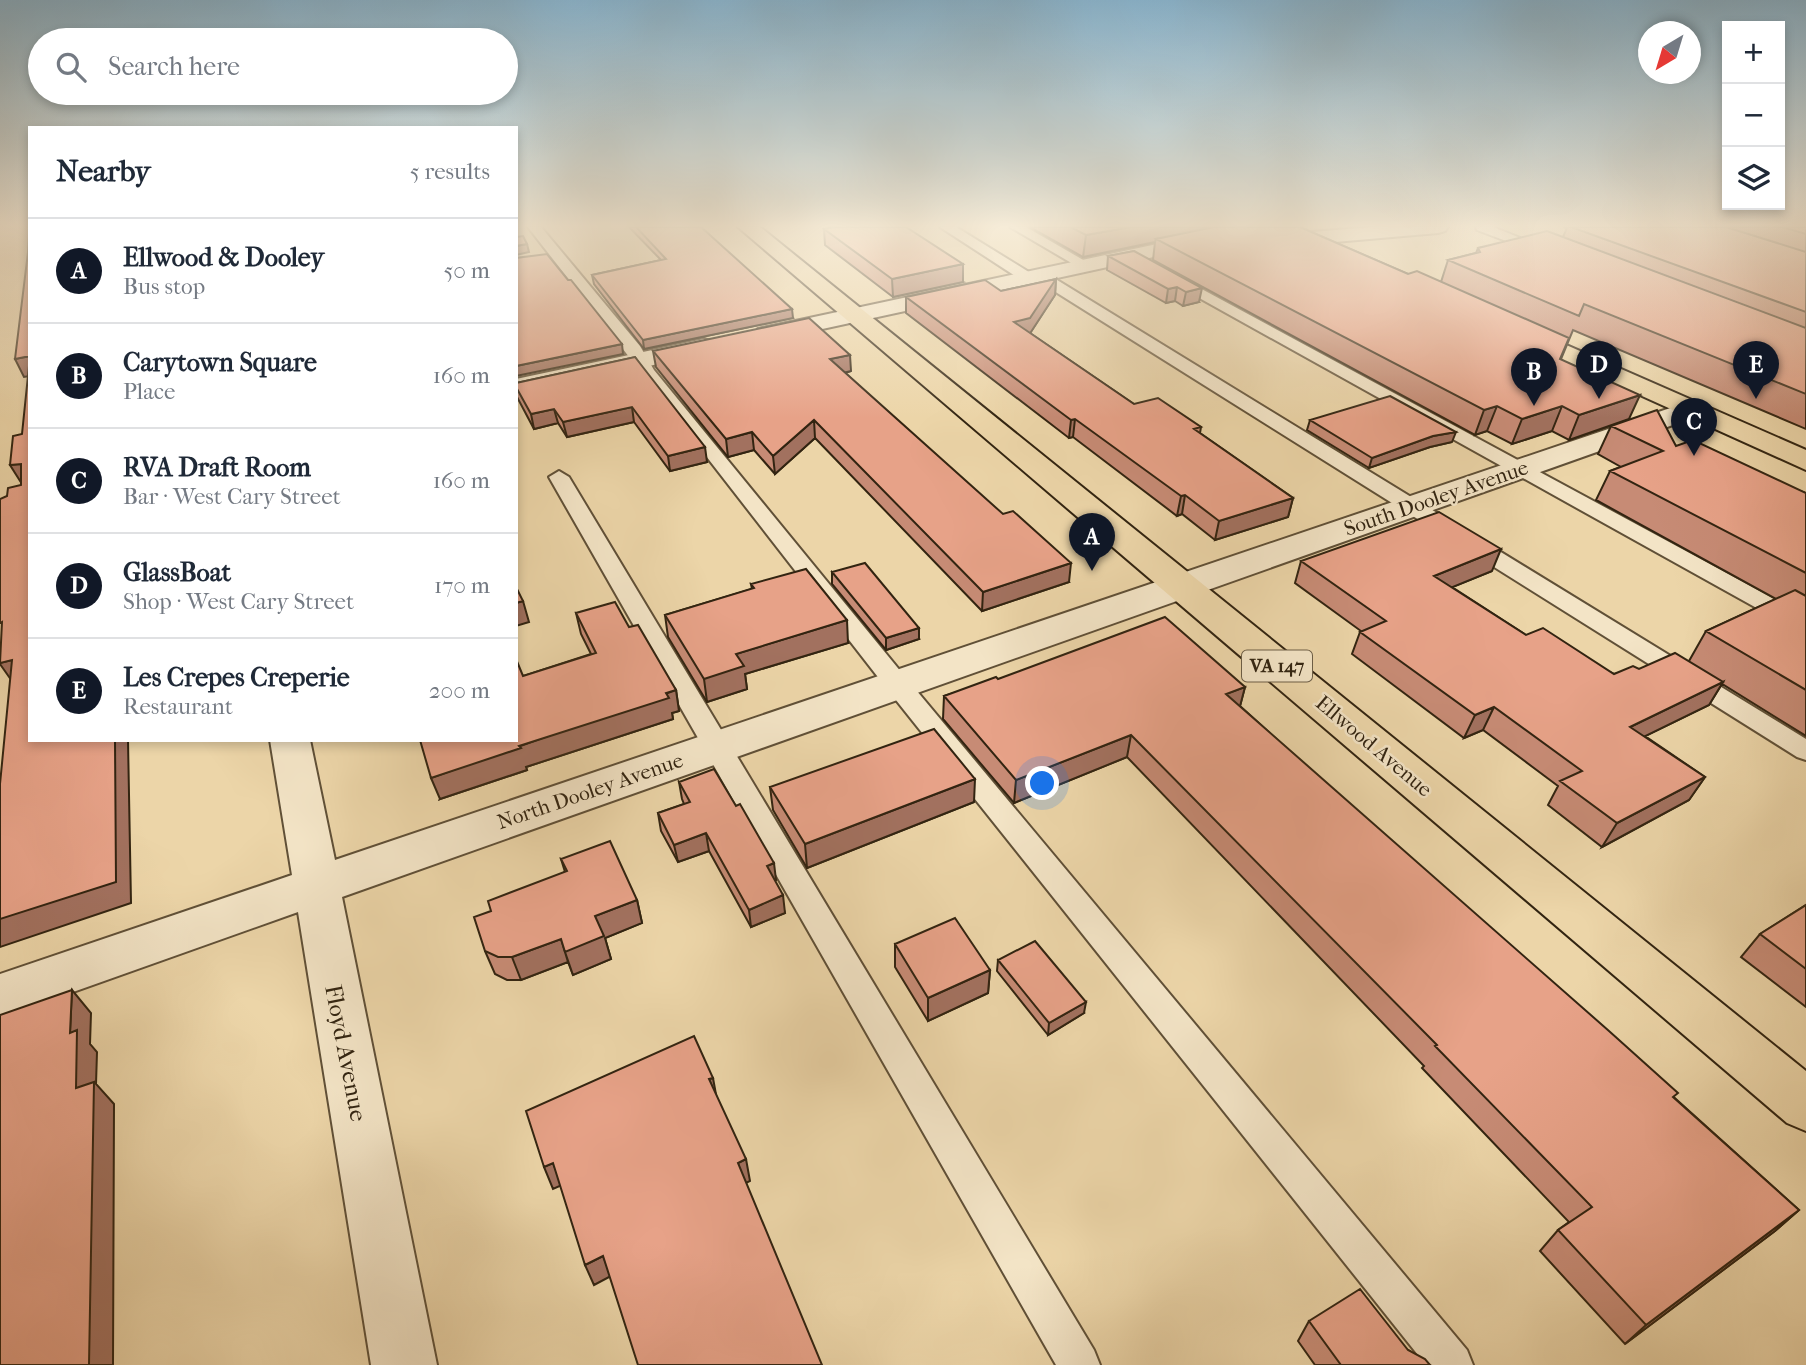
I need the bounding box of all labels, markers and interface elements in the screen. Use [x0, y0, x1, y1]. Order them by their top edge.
north arrow [1638, 21, 1701, 84]
map controls [1722, 21, 1785, 210]
button: + [1722, 21, 1785, 84]
search box [28, 28, 518, 105]
icon: search [52, 48, 90, 86]
text: Search here [108, 51, 240, 82]
button: − [1722, 84, 1785, 147]
button: layers [1722, 147, 1785, 210]
text: Nearby [56, 154, 151, 189]
text: 5 results [410, 158, 490, 185]
text: Ellwood & Dooley [123, 242, 324, 273]
text: A [72, 257, 86, 284]
text: 50 m [443, 257, 490, 284]
text: Bus stop [123, 273, 205, 300]
pin: D [1576, 341, 1622, 399]
pin: E [1733, 341, 1779, 399]
text: Carytown Square [123, 347, 317, 378]
pin: B [1511, 348, 1557, 406]
text: B [72, 362, 86, 389]
text: 160 m [433, 362, 490, 389]
text: Place [123, 378, 175, 405]
pin: C [1671, 398, 1717, 456]
text: RVA Draft Room [123, 452, 311, 483]
street label: South Dooley Avenue [1341, 455, 1531, 541]
text: C [71, 467, 87, 494]
text: 160 m [433, 467, 490, 494]
text: Bar · West Cary Street [123, 483, 341, 510]
pin: A [1069, 513, 1115, 571]
text: GlassBoat [123, 557, 231, 588]
text: D [70, 572, 88, 599]
text: 170 m [434, 572, 490, 599]
text: Shop · West Cary Street [123, 588, 354, 615]
road number: VA 147 [1242, 650, 1312, 681]
text: Les Crepes Creperie [123, 662, 350, 693]
text: E [72, 677, 86, 704]
text: 200 m [429, 677, 490, 704]
street label: Ellwood Avenue [1311, 690, 1437, 802]
text: Restaurant [123, 693, 233, 720]
street label: North Dooley Avenue [494, 748, 686, 834]
your location [1025, 766, 1059, 800]
street label: Floyd Avenue [319, 982, 373, 1124]

